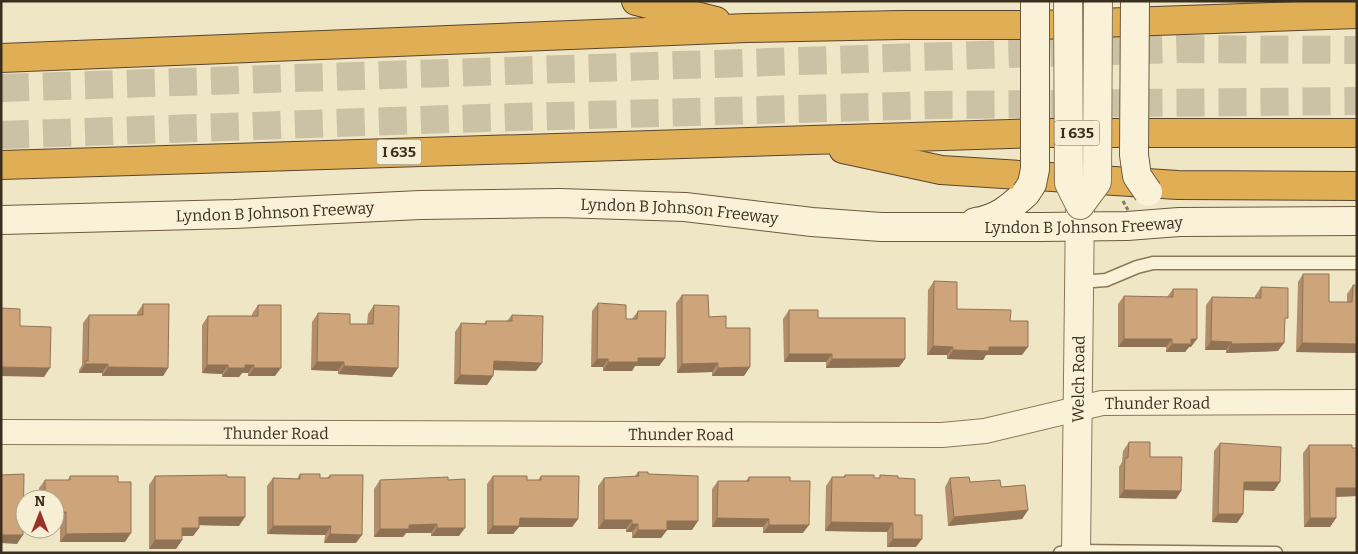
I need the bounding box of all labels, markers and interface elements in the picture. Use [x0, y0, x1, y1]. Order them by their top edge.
road number: I 635 [1054, 120, 1100, 146]
road number: I 635 [376, 140, 422, 164]
street label: Lyndon B Johnson Freeway [580, 195, 780, 228]
street label: Lyndon B Johnson Freeway [175, 198, 375, 225]
street label: Lyndon B Johnson Freeway [984, 213, 1184, 237]
street label: Welch Road [1068, 335, 1089, 423]
street label: Thunder Road [1105, 394, 1211, 413]
street label: Thunder Road [223, 424, 329, 443]
street label: Thunder Road [628, 425, 734, 444]
north arrow [15, 489, 65, 539]
text: N [35, 493, 46, 510]

